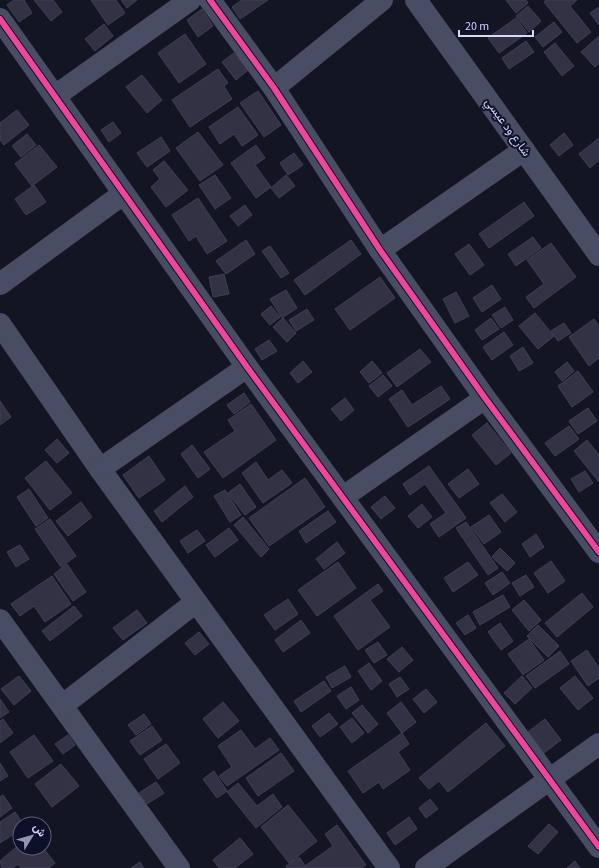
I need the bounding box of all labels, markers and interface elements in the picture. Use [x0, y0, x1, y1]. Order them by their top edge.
scale bar [459, 12, 533, 38]
text: 20 m [465, 18, 489, 35]
street label: شارع ود عيسي [480, 95, 535, 161]
north arrow [12, 816, 52, 856]
text: ش [30, 820, 50, 840]

